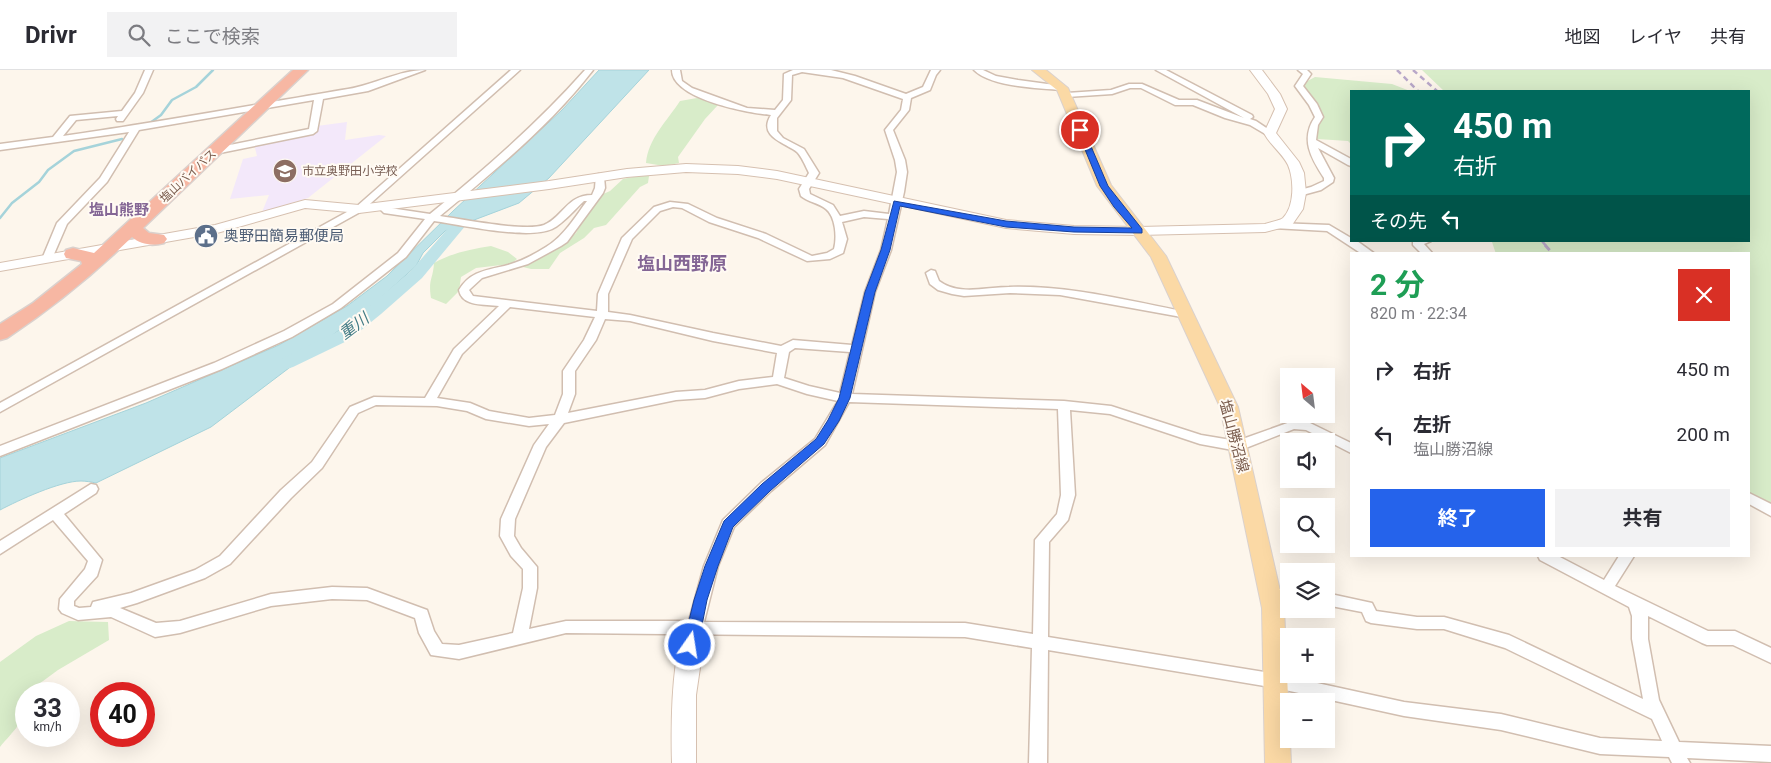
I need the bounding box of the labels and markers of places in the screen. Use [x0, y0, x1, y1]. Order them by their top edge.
pin [1059, 109, 1101, 151]
school or university icon: 市立奥野田小学校 [272, 158, 298, 184]
place label: 市立奥野田小学校 [302, 164, 398, 178]
public building icon: 奥野田簡易郵便局 [193, 223, 219, 249]
place label: 奥野田簡易郵便局 [224, 227, 344, 245]

